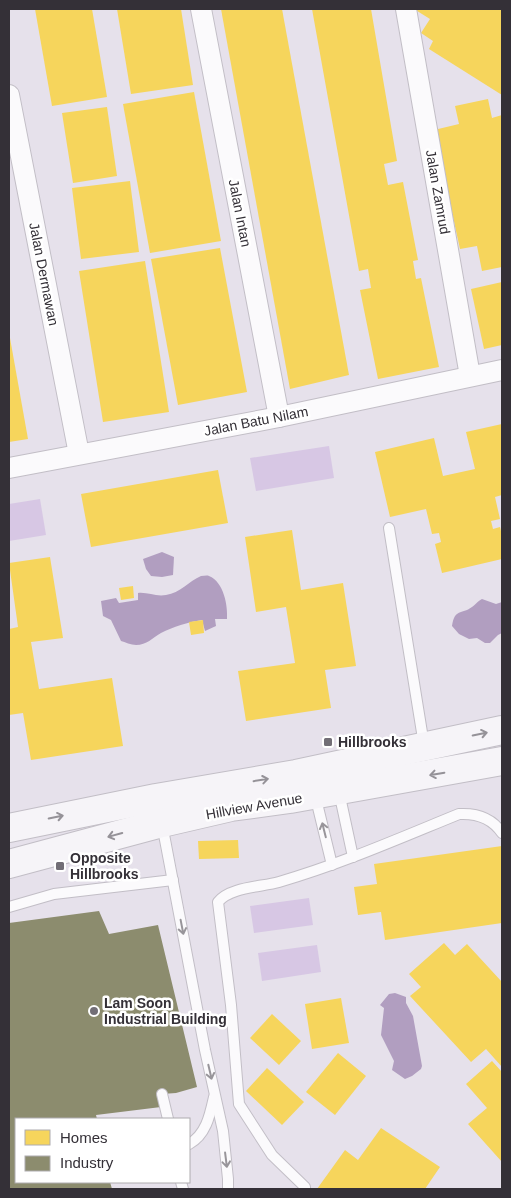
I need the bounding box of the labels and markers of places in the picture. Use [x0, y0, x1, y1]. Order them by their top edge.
place label: Hillbrooks [338, 734, 407, 750]
marker: Hillbrooks [322, 736, 334, 748]
place label: Opposite Hillbrooks [70, 850, 139, 882]
marker: Opposite Hillbrooks [54, 860, 66, 872]
place label: Lam Soon Industrial Building [104, 995, 227, 1027]
marker: Lam Soon Industrial Building [88, 1005, 100, 1017]

